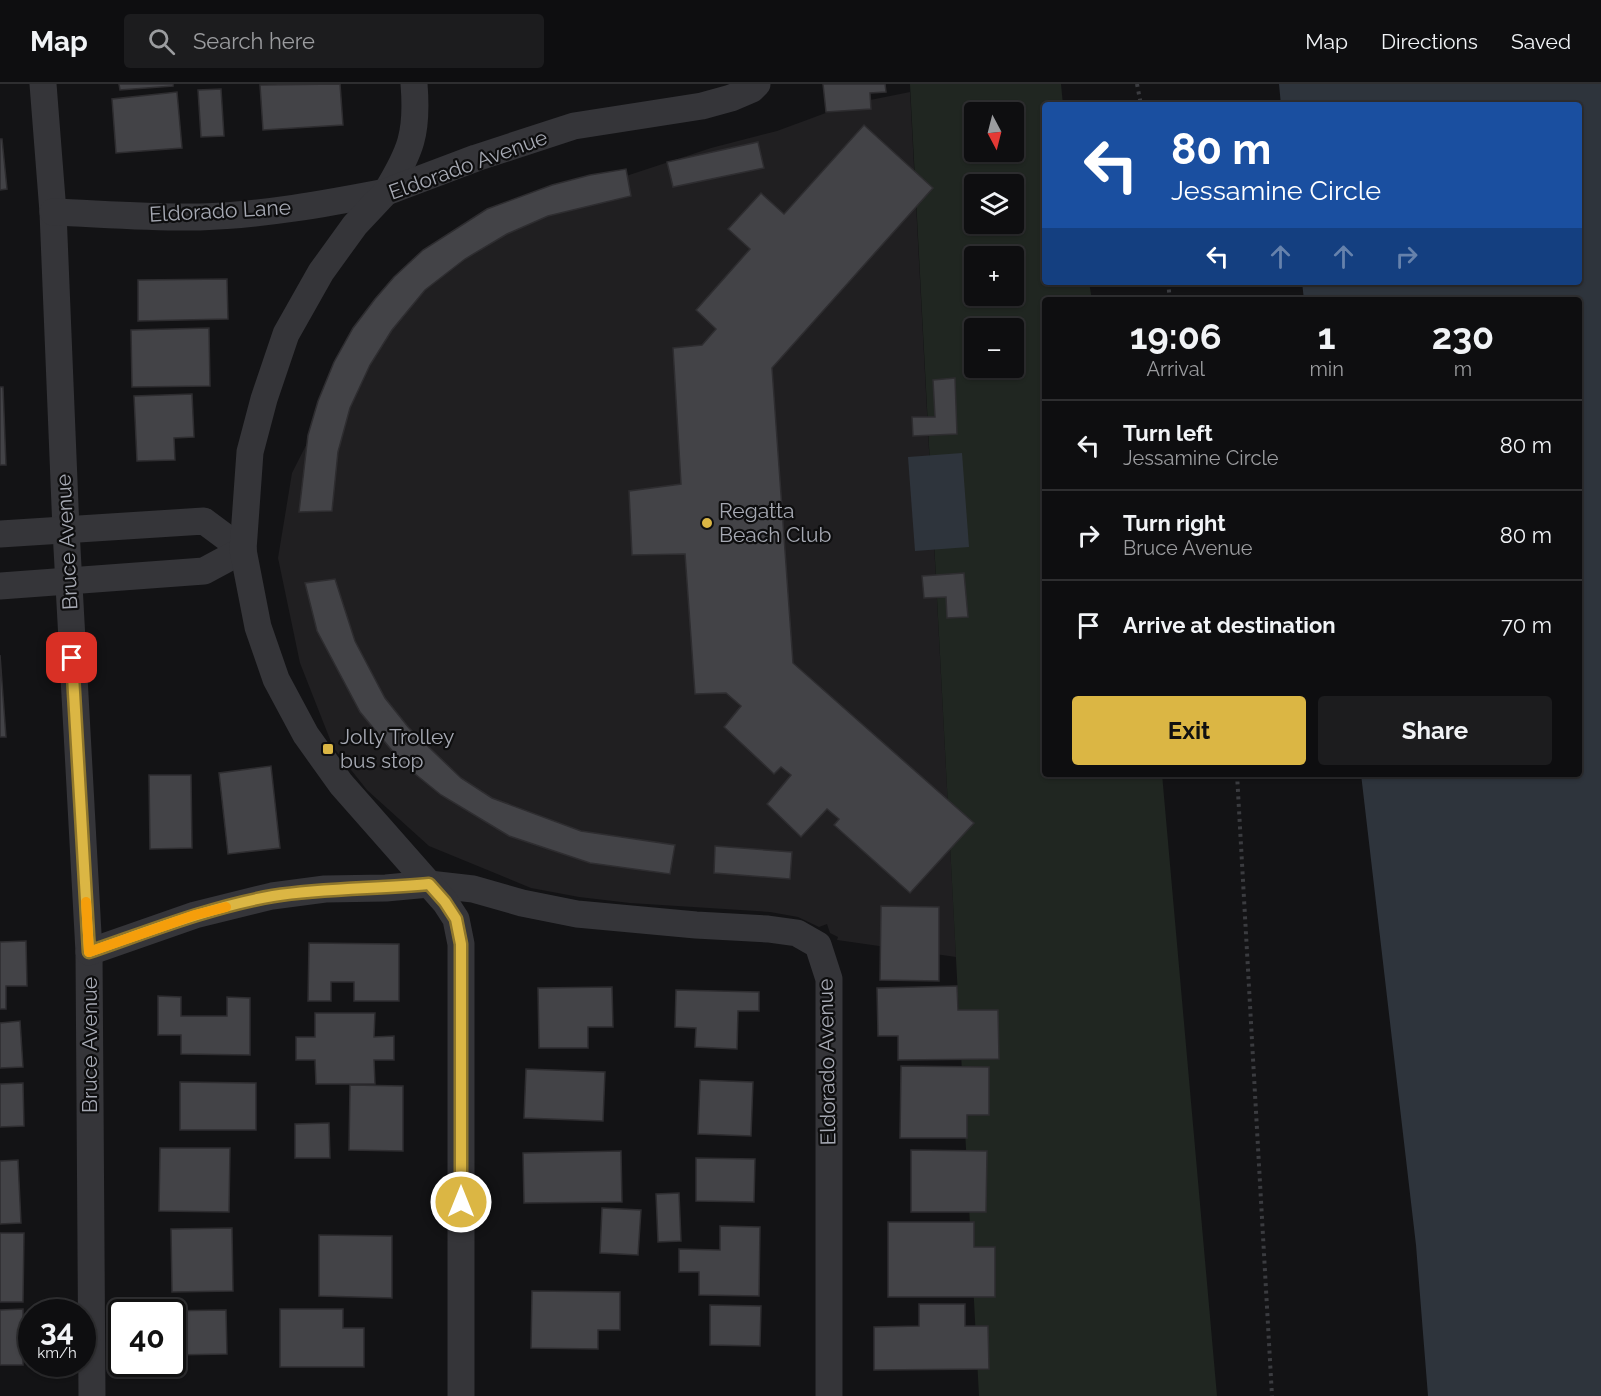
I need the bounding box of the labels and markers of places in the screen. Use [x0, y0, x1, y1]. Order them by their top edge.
place label: Regatta Beach Club [719, 498, 831, 547]
marker: Regatta Beach Club [700, 516, 714, 530]
pin [46, 632, 97, 683]
place label: Jolly Trolley bus stop [340, 724, 454, 773]
marker: Jolly Trolley bus stop [321, 742, 335, 756]

